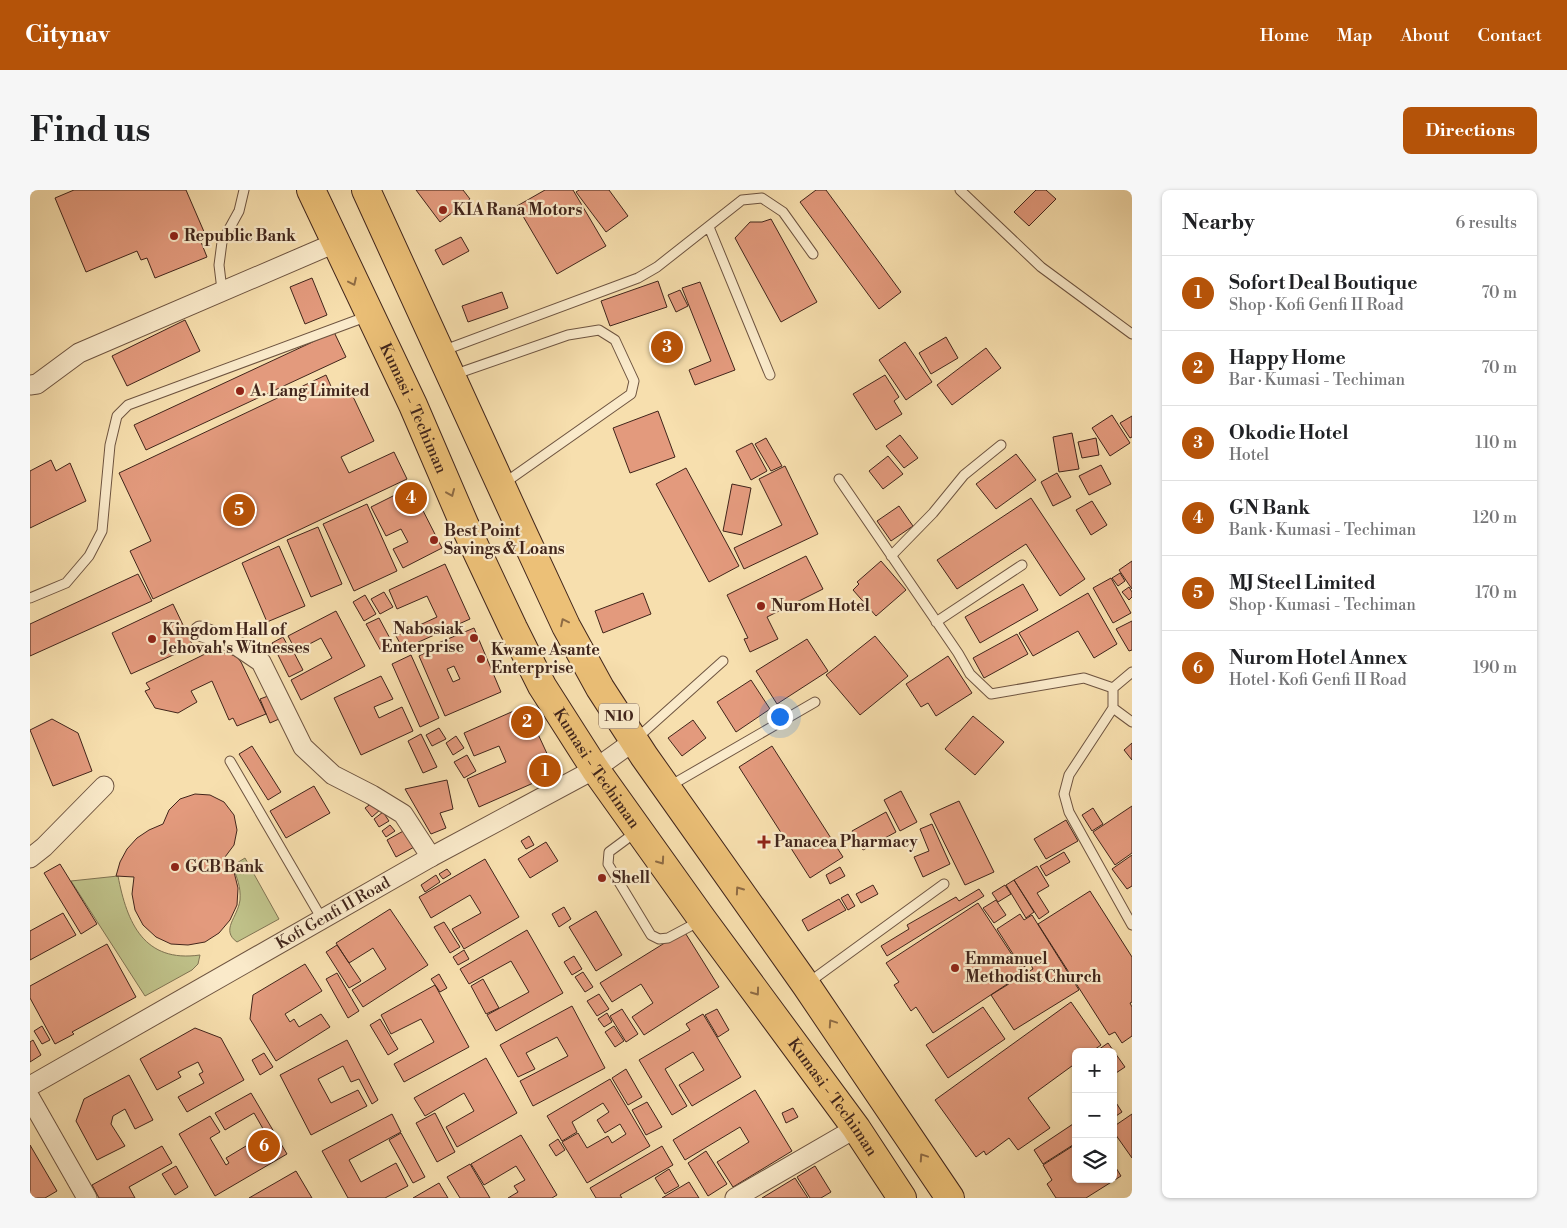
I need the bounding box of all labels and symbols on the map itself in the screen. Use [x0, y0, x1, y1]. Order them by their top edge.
place label: KIA Rana Motors [453, 200, 582, 220]
marker: KIA Rana Motors [437, 204, 449, 216]
place label: Republic Bank [184, 226, 297, 246]
marker: Republic Bank [168, 230, 180, 242]
one-way arrow [347, 277, 358, 286]
pin: 3 [651, 328, 683, 366]
street label: Kumasi - Techiman [375, 340, 451, 477]
place label: A. Lang Limited [249, 381, 370, 401]
marker: A. Lang Limited [234, 385, 246, 397]
pin: 4 [395, 479, 427, 517]
one-way arrow [444, 488, 455, 497]
pin: 5 [223, 491, 255, 529]
place label: Best Point Savings & Loans [444, 521, 565, 559]
marker: Best Point Savings & Loans [428, 534, 440, 546]
place label: Nurom Hotel [771, 596, 870, 616]
marker: Nurom Hotel [755, 600, 767, 612]
one-way arrow [560, 618, 571, 627]
place label: Nabosiak Enterprise [381, 619, 465, 657]
place label: Kingdom Hall of Jehovah's Witnesses [160, 620, 310, 658]
marker: Nabosiak Enterprise [468, 632, 480, 644]
marker: Kingdom Hall of Jehovah's Witnesses [146, 633, 158, 645]
place label: Kwame Asante Enterprise [491, 640, 600, 678]
marker: Kwame Asante Enterprise [475, 653, 487, 665]
pin: 2 [511, 703, 543, 741]
road number: N10 [599, 704, 639, 728]
your location [767, 704, 793, 730]
street label: Kumasi - Techiman [549, 705, 644, 833]
pin: 1 [529, 752, 561, 790]
place label: Panacea Pharmacy [774, 832, 918, 852]
marker: Panacea Pharmacy [758, 836, 770, 848]
one-way arrow [655, 855, 663, 864]
place label: GCB Bank [185, 857, 265, 877]
marker: GCB Bank [169, 861, 181, 873]
place label: Shell [612, 868, 651, 888]
street label: Kofi Genfi II Road [272, 872, 394, 953]
marker: Shell [596, 872, 608, 884]
one-way arrow [736, 886, 745, 896]
place label: Emmanuel Methodist Church [965, 949, 1102, 987]
marker: Emmanuel Methodist Church [949, 962, 961, 974]
one-way arrow [750, 986, 759, 996]
one-way arrow [829, 1019, 838, 1029]
street label: Kumasi - Techiman [783, 1034, 882, 1160]
pin: 6 [248, 1127, 280, 1165]
one-way arrow [920, 1154, 929, 1163]

